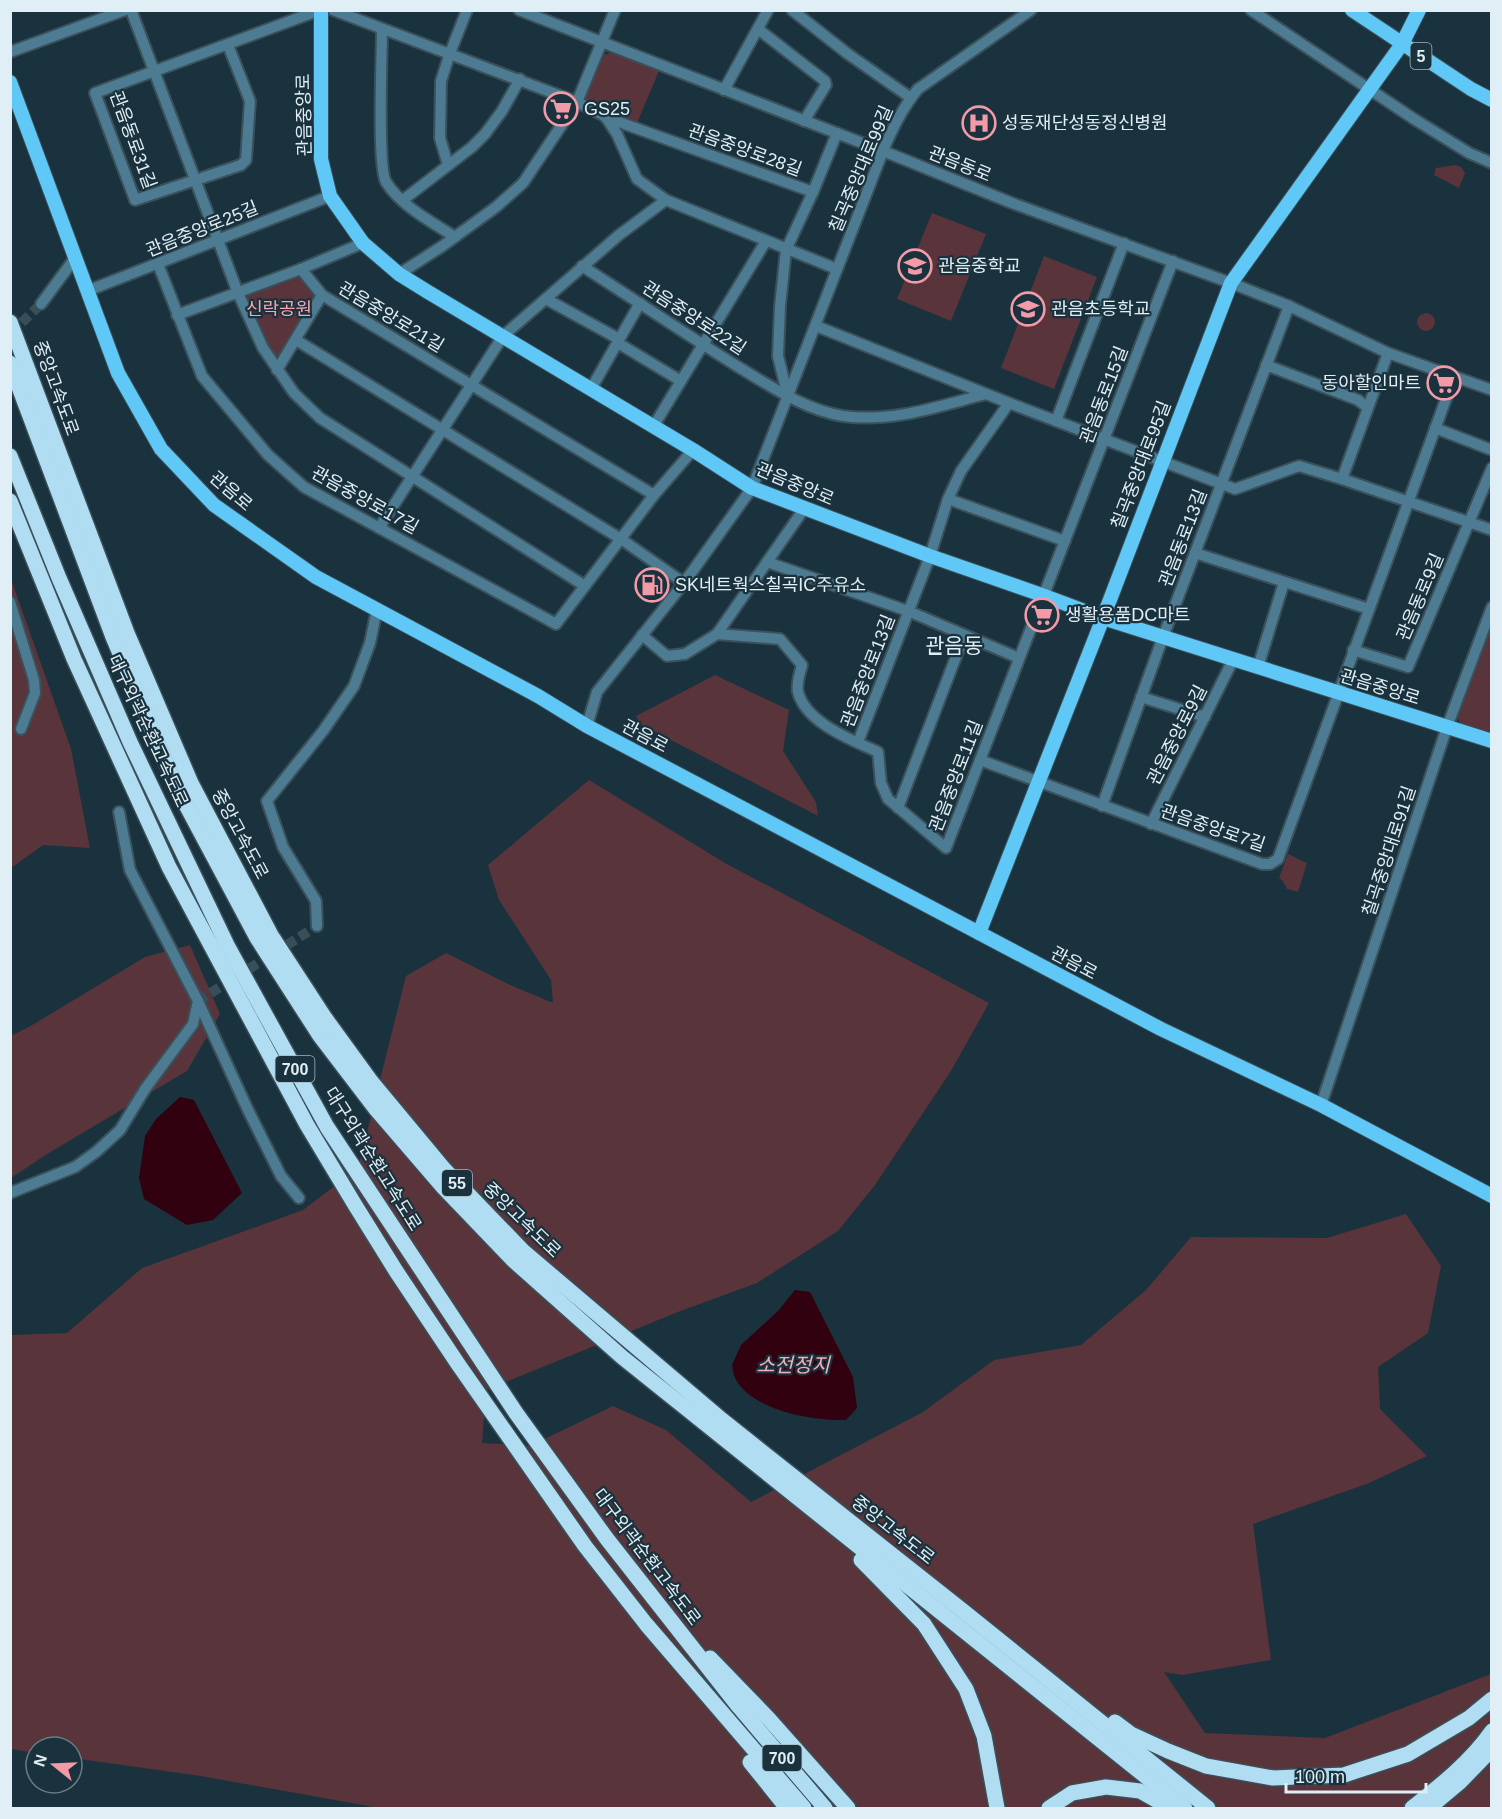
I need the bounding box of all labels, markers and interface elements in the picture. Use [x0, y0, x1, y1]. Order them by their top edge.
road number: 5 [1410, 43, 1432, 69]
street label: 관음중앙로 [293, 73, 315, 157]
street label: 관음동로31길 [106, 88, 160, 192]
supermarket icon: GS25 [543, 91, 579, 127]
place label: GS25 [584, 99, 630, 119]
street label: 칠곡중앙대로99길 [825, 103, 897, 235]
hospital icon: 성동재단성동정신병원 [961, 105, 997, 141]
place label: 성동재단성동정신병원 [1002, 113, 1168, 133]
street label: 관음중앙로28길 [685, 120, 805, 180]
street label: 관음동로 [926, 142, 994, 186]
street label: 관음중앙로25길 [143, 197, 261, 261]
school or university icon: 관음중학교 [897, 248, 933, 284]
place label: 관음중학교 [938, 256, 1021, 276]
street label: 관음중앙로22길 [638, 277, 750, 359]
street label: 관음중앙로21길 [335, 278, 447, 356]
school or university icon: 관음초등학교 [1010, 291, 1046, 327]
park label: 신락공원 [246, 299, 312, 319]
place label: 관음초등학교 [1051, 299, 1150, 319]
street label: 중앙고속도로 [30, 338, 82, 438]
street label: 관음동로15길 [1076, 343, 1132, 447]
supermarket icon: 동아할인마트 [1426, 365, 1462, 401]
place label: 동아할인마트 [1322, 373, 1421, 393]
street label: 칠곡중앙대로95길 [1107, 398, 1175, 532]
street label: 관음중앙로 [753, 459, 837, 509]
street label: 관음중앙로17길 [308, 462, 422, 538]
street label: 관음로 [206, 467, 256, 515]
street label: 관음동로13길 [1155, 486, 1211, 590]
street label: 관음동로9길 [1393, 550, 1447, 644]
fuel station icon: SK네트웍스칠곡IC주유소 [634, 567, 670, 603]
place label: SK네트웍스칠곡IC주유소 [675, 575, 866, 595]
supermarket icon: 생활용품DC마트 [1024, 597, 1060, 633]
place label: 생활용품DC마트 [1065, 605, 1190, 625]
street label: 관음중앙로13길 [837, 612, 899, 730]
district label: 관음동 [925, 634, 983, 657]
street label: 대구외곽순환고속도로 [104, 652, 192, 810]
street label: 관음중앙로 [1337, 665, 1423, 709]
street label: 관음중앙로9길 [1143, 682, 1211, 788]
street label: 관음로 [618, 716, 672, 756]
street label: 관음중앙로11길 [926, 717, 986, 835]
street label: 칠곡중앙대로91길 [1358, 783, 1420, 919]
street label: 중앙고속도로 [208, 785, 272, 883]
street label: 관음중앙로7길 [1158, 801, 1268, 855]
street label: 관음로 [1047, 943, 1101, 983]
road number: 700 [276, 1056, 314, 1082]
street label: 대구외곽순환고속도로 [321, 1083, 425, 1235]
road number: 55 [442, 1170, 472, 1196]
street label: 중앙고속도로 [479, 1178, 565, 1262]
water label: 소전정지 [756, 1354, 831, 1376]
street label: 대구외곽순환고속도로 [589, 1485, 705, 1629]
street label: 중앙고속도로 [848, 1492, 938, 1568]
north arrow [24, 1735, 84, 1795]
road number: 700 [762, 1745, 802, 1771]
text: N [30, 1752, 50, 1769]
scale bar [1286, 1756, 1426, 1794]
text: 100 m [1295, 1767, 1345, 1787]

